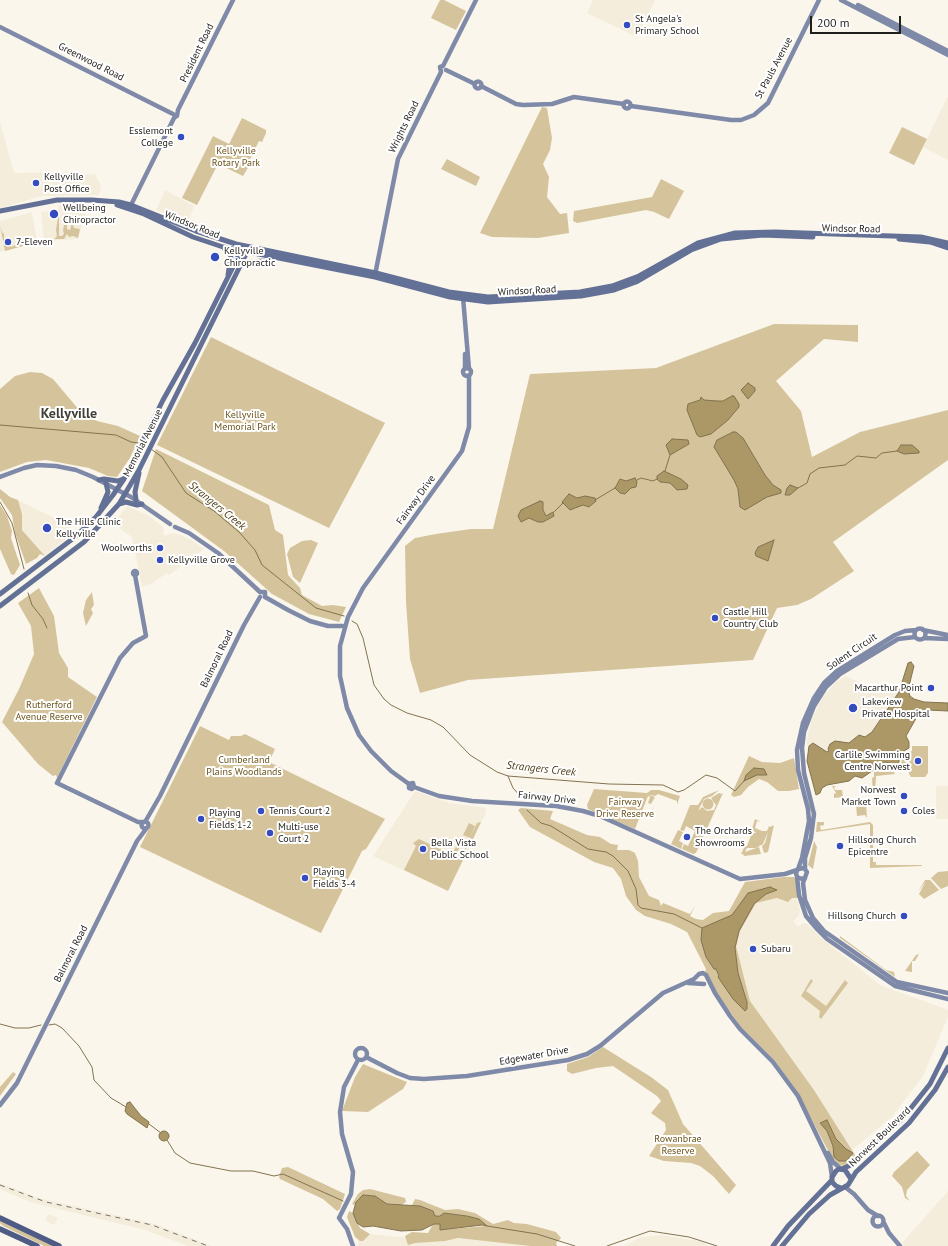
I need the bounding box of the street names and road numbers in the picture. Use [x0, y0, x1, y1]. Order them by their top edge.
street label: President Road [178, 22, 216, 84]
street label: St Pauls Avenue [753, 35, 795, 101]
street label: Greenwood Road [56, 40, 126, 84]
street label: Wrights Road [386, 99, 422, 155]
street label: Windsor Road [163, 208, 221, 242]
street label: Windsor Road [822, 222, 880, 236]
street label: Windsor Road [497, 283, 557, 299]
street label: Memorial Avenue [121, 407, 165, 479]
street label: Fairway Drive [394, 473, 438, 527]
street label: Balmoral Road [198, 628, 236, 690]
street label: Solent Circuit [825, 631, 879, 673]
street label: Fairway Drive [517, 789, 577, 807]
street label: Balmoral Road [52, 924, 90, 984]
street label: Edgewater Drive [498, 1044, 570, 1068]
street label: Norwest Boulevard [847, 1105, 913, 1169]

